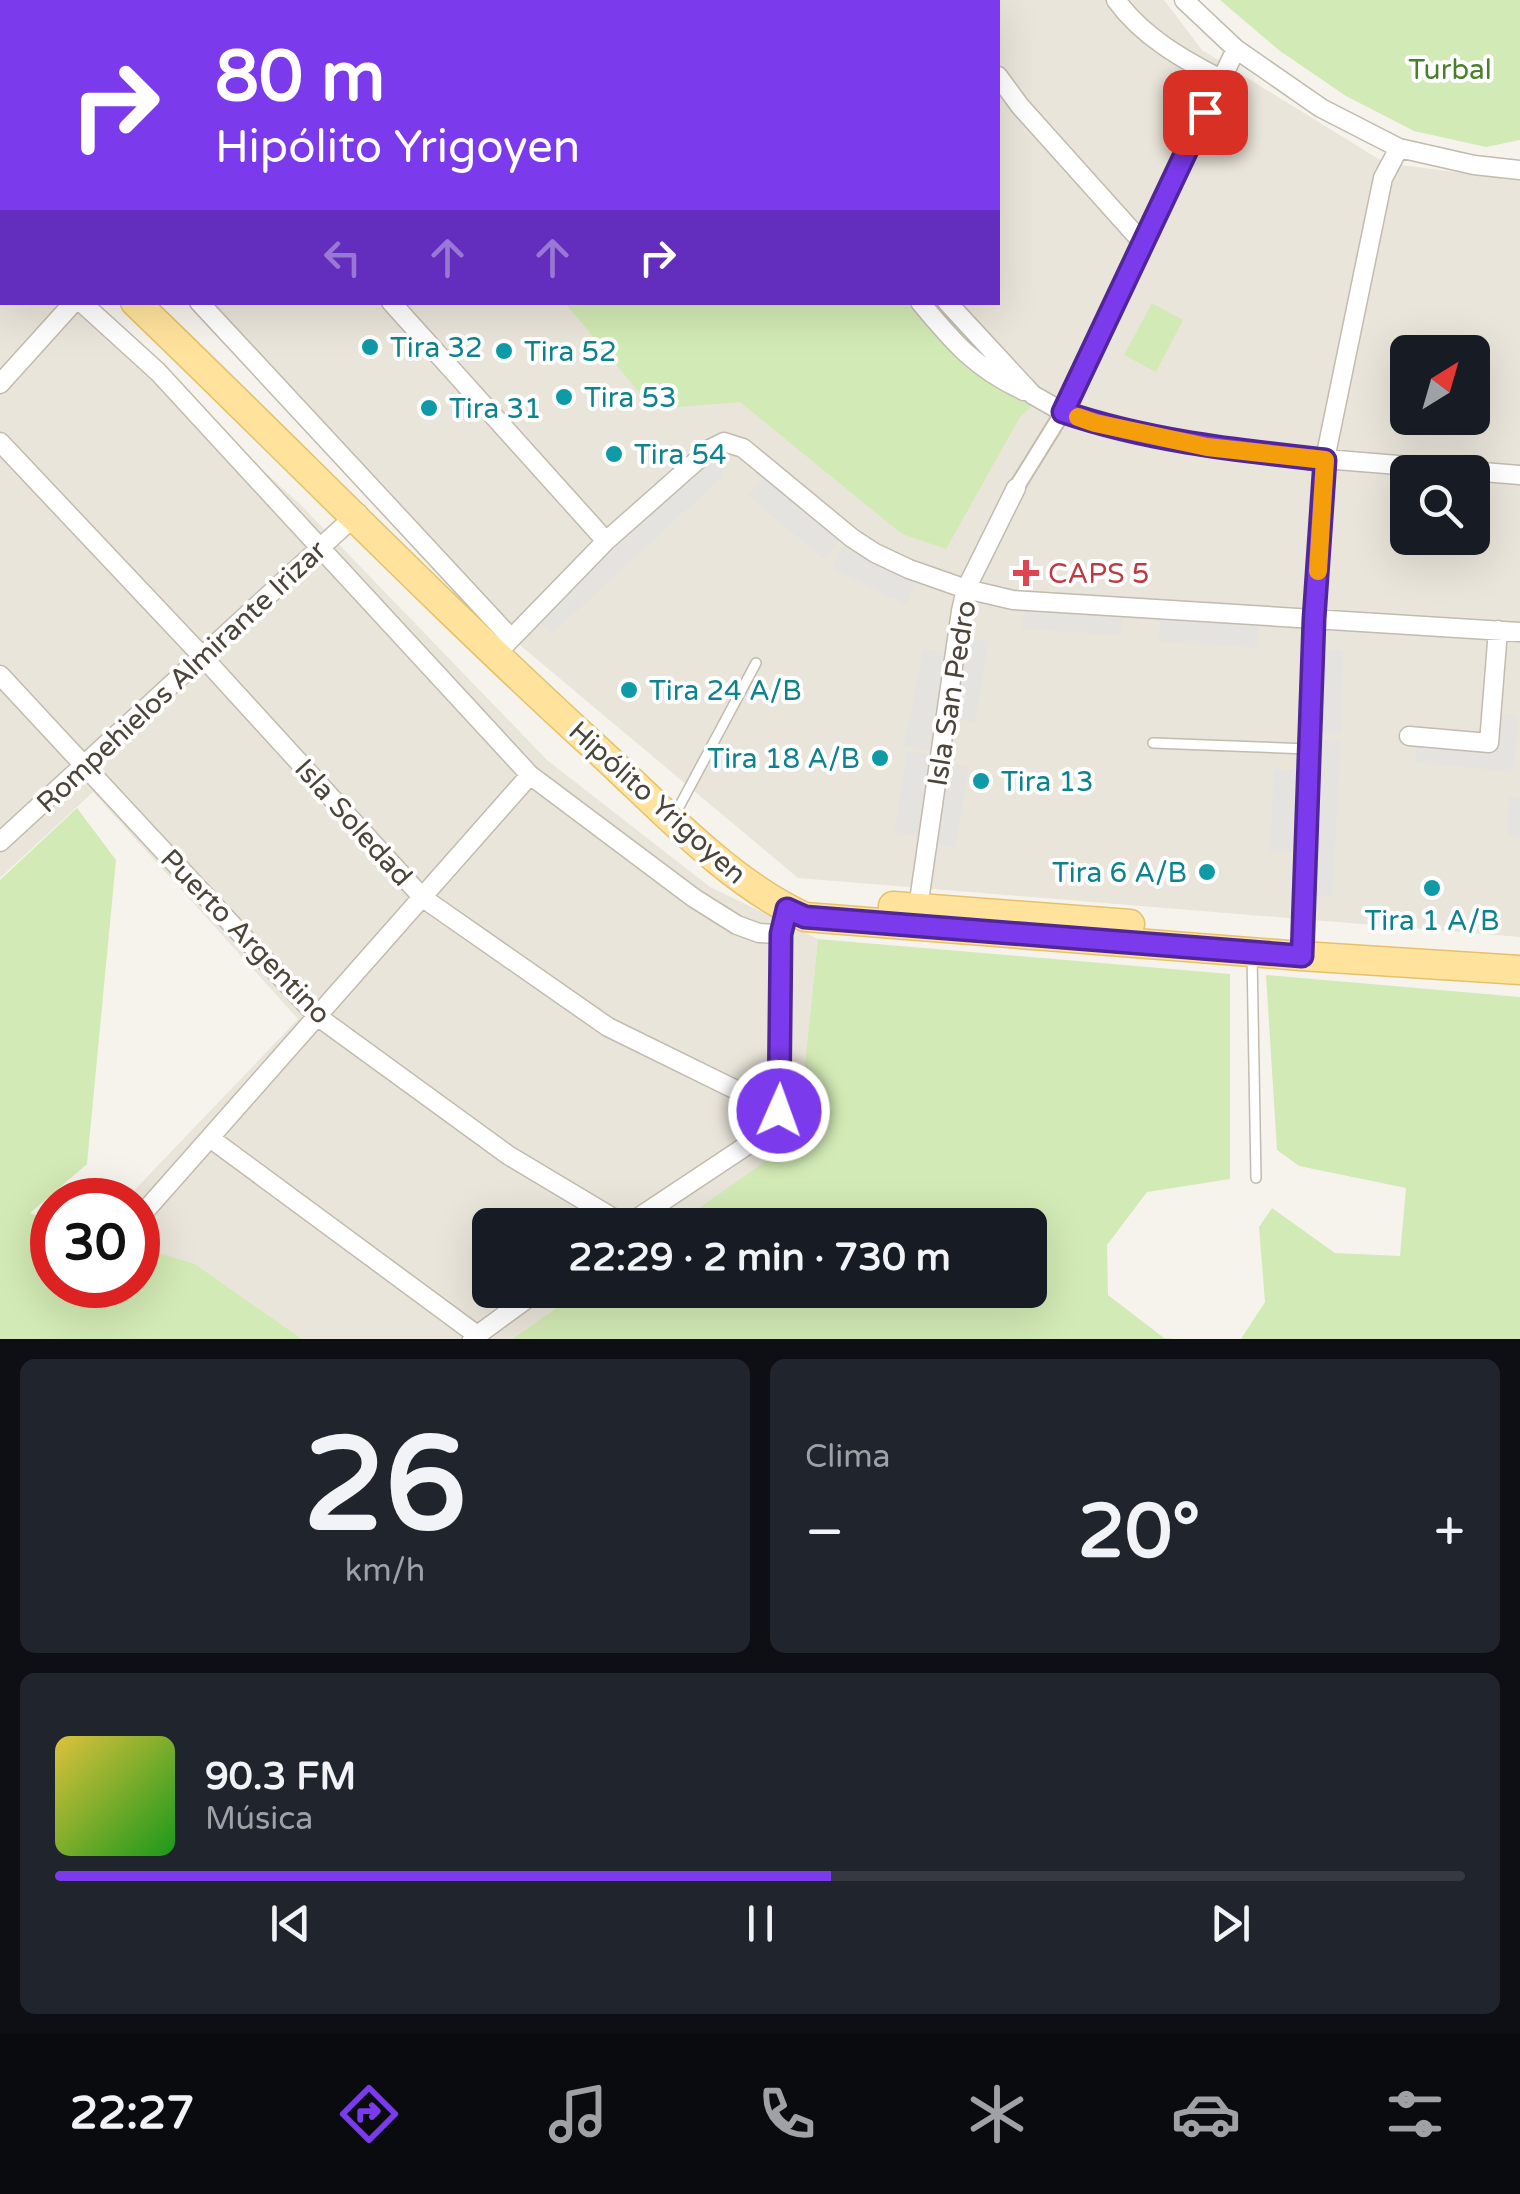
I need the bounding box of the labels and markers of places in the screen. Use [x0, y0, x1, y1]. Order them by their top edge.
pin [1163, 70, 1248, 155]
place label: Tira 32 [390, 331, 483, 365]
place label: Tira 52 [524, 335, 617, 369]
marker: Tira 32 [359, 336, 381, 358]
marker: Tira 52 [493, 340, 515, 362]
place label: Tira 53 [584, 381, 677, 415]
marker: Tira 53 [553, 386, 575, 408]
place label: Tira 31 [449, 392, 542, 426]
marker: Tira 31 [418, 397, 440, 419]
place label: Tira 54 [634, 438, 727, 472]
marker: Tira 54 [603, 443, 625, 465]
place label: CAPS 5 [1048, 557, 1149, 591]
marker: CAPS 5 [1013, 560, 1039, 586]
place label: Tira 24 A/B [649, 674, 802, 708]
marker: Tira 24 A/B [618, 679, 640, 701]
place label: Tira 18 A/B [707, 742, 860, 776]
marker: Tira 18 A/B [869, 747, 891, 769]
place label: Tira 13 [1001, 765, 1094, 799]
marker: Tira 13 [970, 770, 992, 792]
place label: Tira 6 A/B [1052, 856, 1187, 890]
marker: Tira 6 A/B [1196, 861, 1218, 883]
marker: Tira 1 A/B [1421, 877, 1443, 899]
place label: Tira 1 A/B [1364, 904, 1500, 938]

